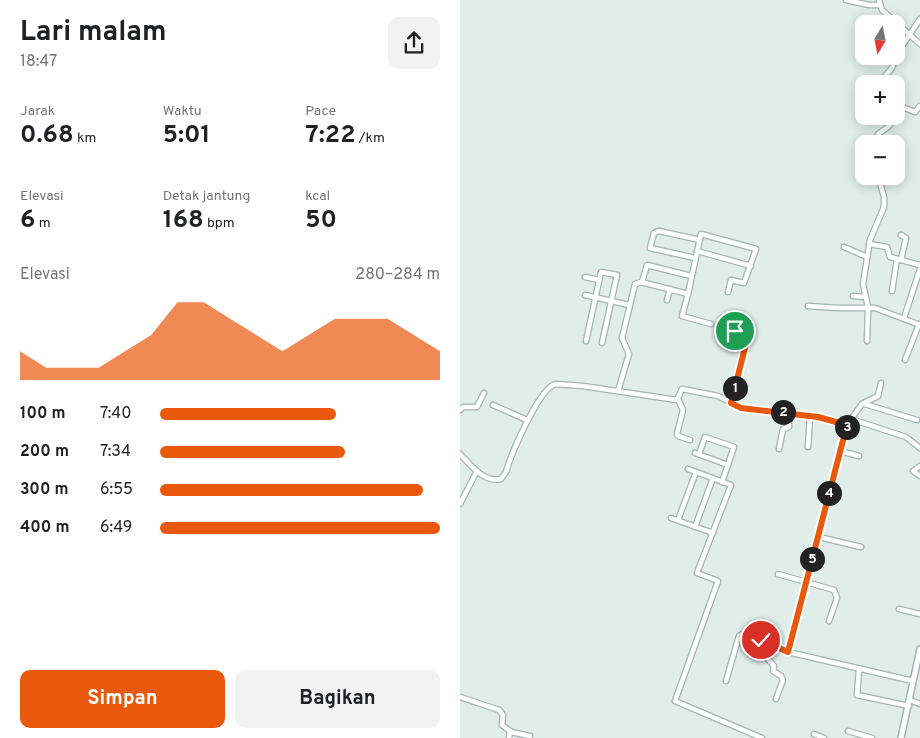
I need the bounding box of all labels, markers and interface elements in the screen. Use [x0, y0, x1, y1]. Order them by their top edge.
text: Lari malam [20, 15, 167, 51]
north arrow [855, 15, 905, 65]
map controls [855, 15, 905, 185]
button: share [388, 17, 440, 69]
text: 18:47 [20, 52, 57, 72]
button: + [855, 75, 905, 125]
text: Jarak [20, 103, 55, 120]
text: Waktu [163, 103, 202, 120]
text: Pace [305, 103, 336, 120]
text: 0.68 [20, 120, 74, 152]
text: 5:01 [163, 120, 210, 152]
text: 7:22 [305, 120, 355, 152]
text: km [74, 130, 96, 147]
text: /km [355, 130, 385, 147]
button: − [855, 135, 905, 185]
text: Elevasi [20, 188, 64, 205]
text: Detak jantung [163, 188, 250, 205]
text: kcal [305, 188, 330, 205]
text: 6 [20, 205, 35, 237]
text: 168 [163, 205, 204, 237]
text: 50 [305, 205, 337, 237]
text: m [35, 215, 51, 232]
text: bpm [204, 215, 235, 232]
text: Elevasi [20, 265, 70, 285]
text: 280–284 m [355, 265, 440, 285]
pin [714, 310, 756, 352]
icon: arrive [721, 317, 749, 345]
pin: 1 [722, 376, 748, 400]
text: 1 [733, 380, 738, 397]
pin: 2 [770, 400, 796, 424]
text: 100 m [20, 404, 66, 424]
text: 7:40 [100, 404, 132, 424]
text: 2 [779, 404, 788, 421]
pin: 3 [834, 414, 860, 440]
text: 3 [843, 419, 852, 436]
text: 200 m [20, 442, 69, 462]
text: 7:34 [100, 442, 131, 462]
text: 300 m [20, 480, 68, 500]
text: 6:55 [100, 480, 133, 500]
pin: 4 [816, 480, 842, 506]
text: 4 [825, 485, 834, 502]
text: 400 m [20, 518, 69, 538]
text: 6:49 [100, 518, 132, 538]
pin: 5 [800, 546, 824, 572]
text: 5 [808, 551, 817, 568]
pin [740, 619, 782, 661]
icon: check [747, 626, 775, 654]
button: Simpan [20, 670, 225, 728]
button: Bagikan [235, 670, 440, 728]

